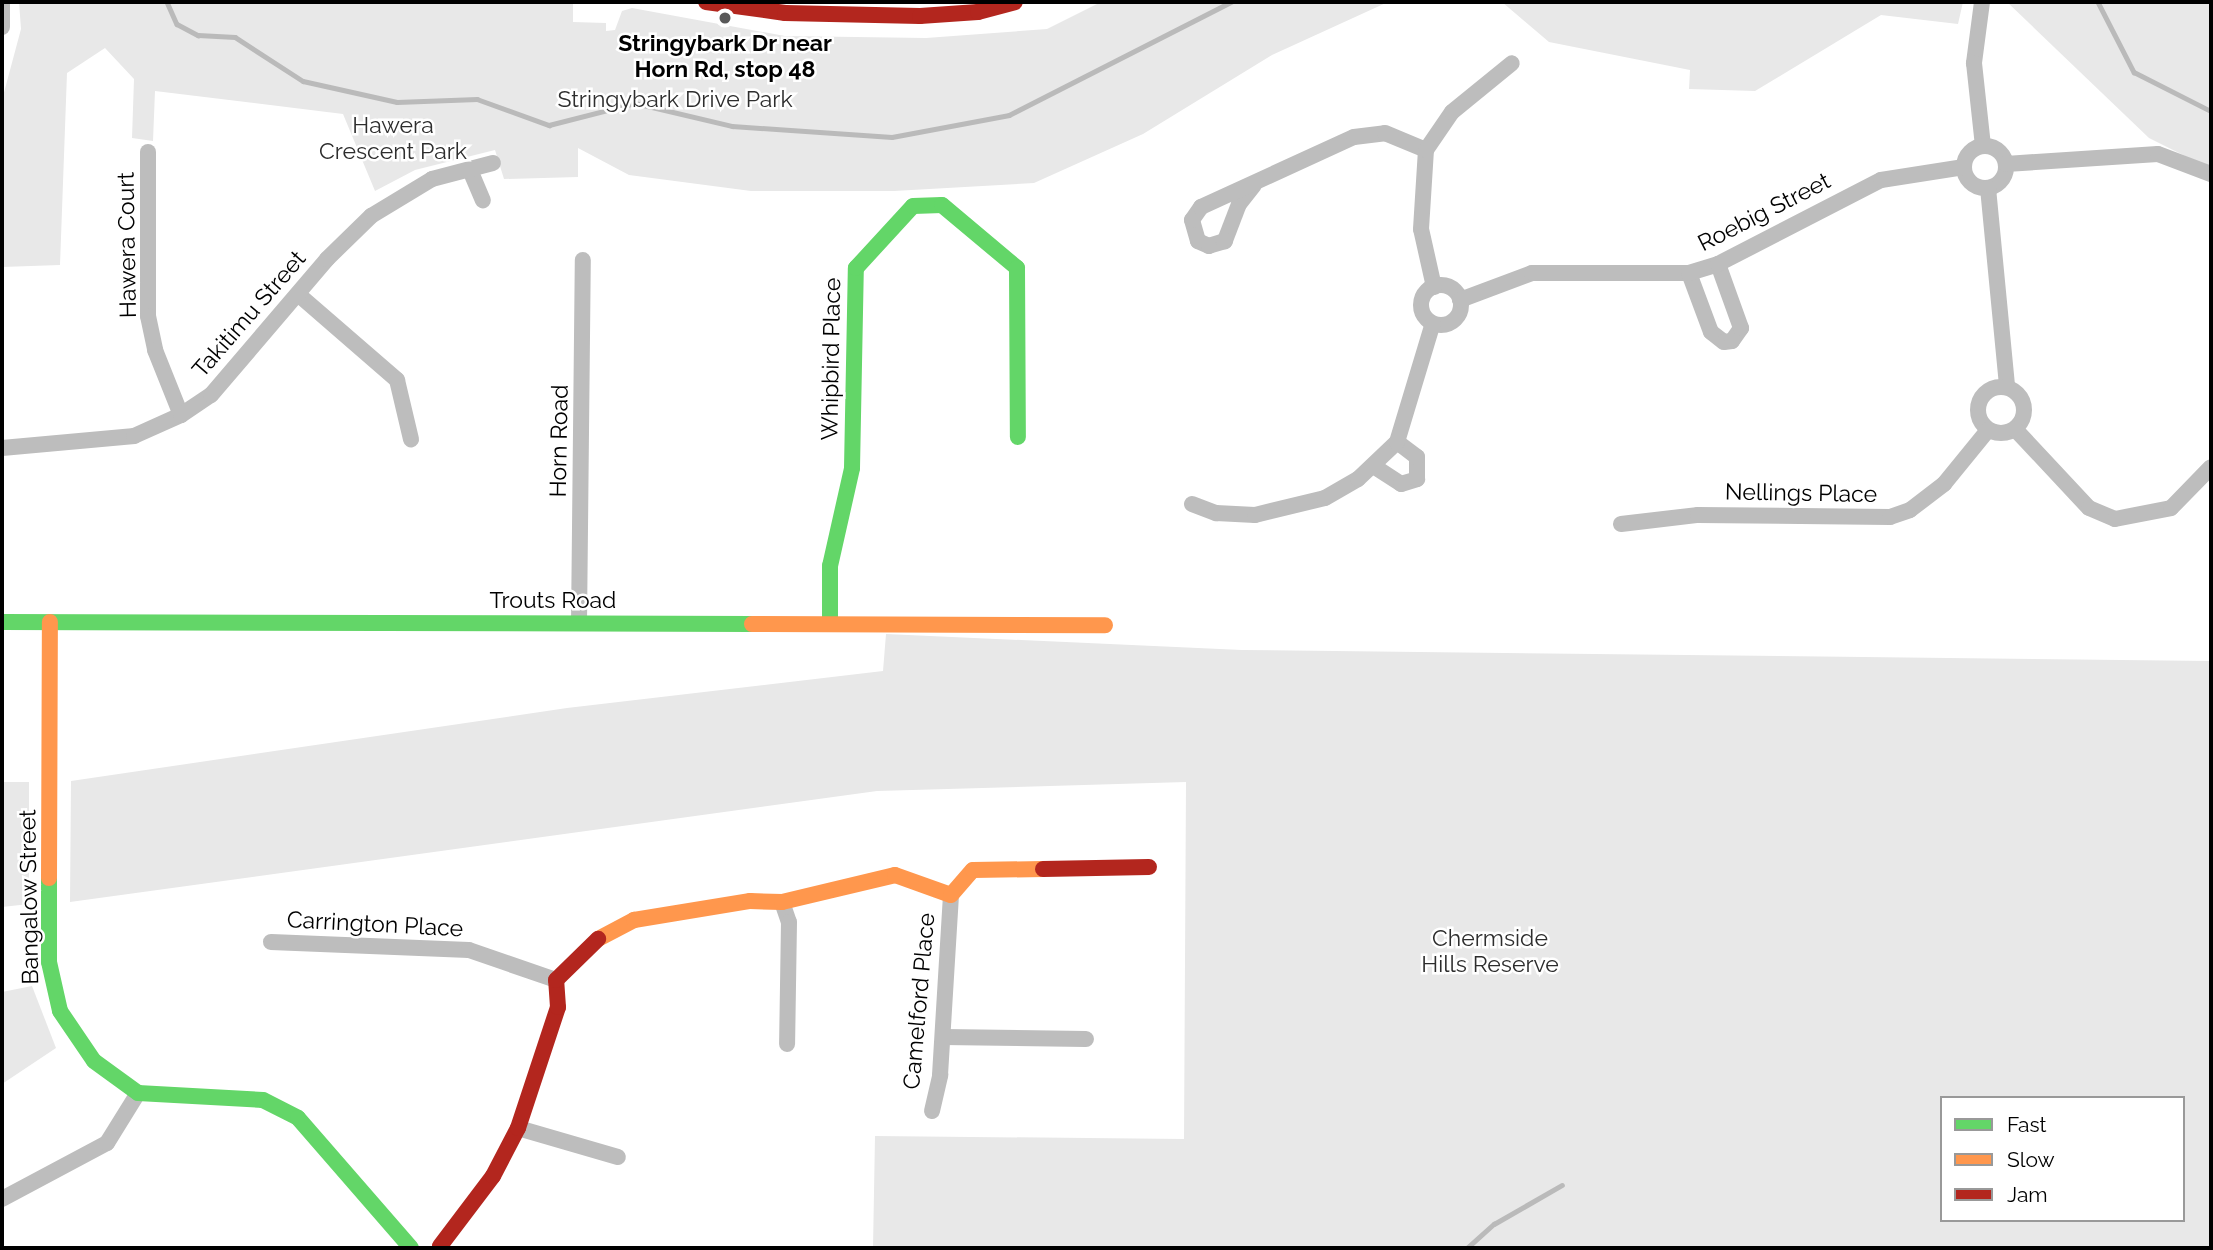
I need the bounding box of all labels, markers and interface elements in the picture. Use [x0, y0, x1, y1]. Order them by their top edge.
marker: Stringybark Dr near Horn Rd, stop 48 [717, 10, 733, 26]
place label: Stringybark Dr near Horn Rd, stop 48 [618, 29, 832, 83]
park label: Stringybark Drive Park [557, 85, 793, 113]
park label: Hawera Crescent Park [319, 111, 467, 165]
street label: Roebig Street [1693, 167, 1835, 257]
street label: Hawera Court [112, 172, 142, 318]
street label: Takitimu Street [187, 245, 311, 383]
street label: Whipbird Place [816, 277, 846, 441]
street label: Horn Road [544, 384, 574, 498]
street label: Nellings Place [1725, 478, 1877, 508]
street label: Trouts Road [490, 586, 616, 614]
street label: Bangalow Street [14, 809, 44, 985]
street label: Carrington Place [286, 906, 464, 942]
street label: Camelford Place [898, 912, 940, 1090]
park label: Chermside Hills Reserve [1421, 924, 1559, 978]
legend [1940, 1096, 2185, 1222]
text: Fast [2007, 1112, 2047, 1137]
text: Slow [2007, 1147, 2055, 1172]
text: Jam [2007, 1182, 2048, 1207]

